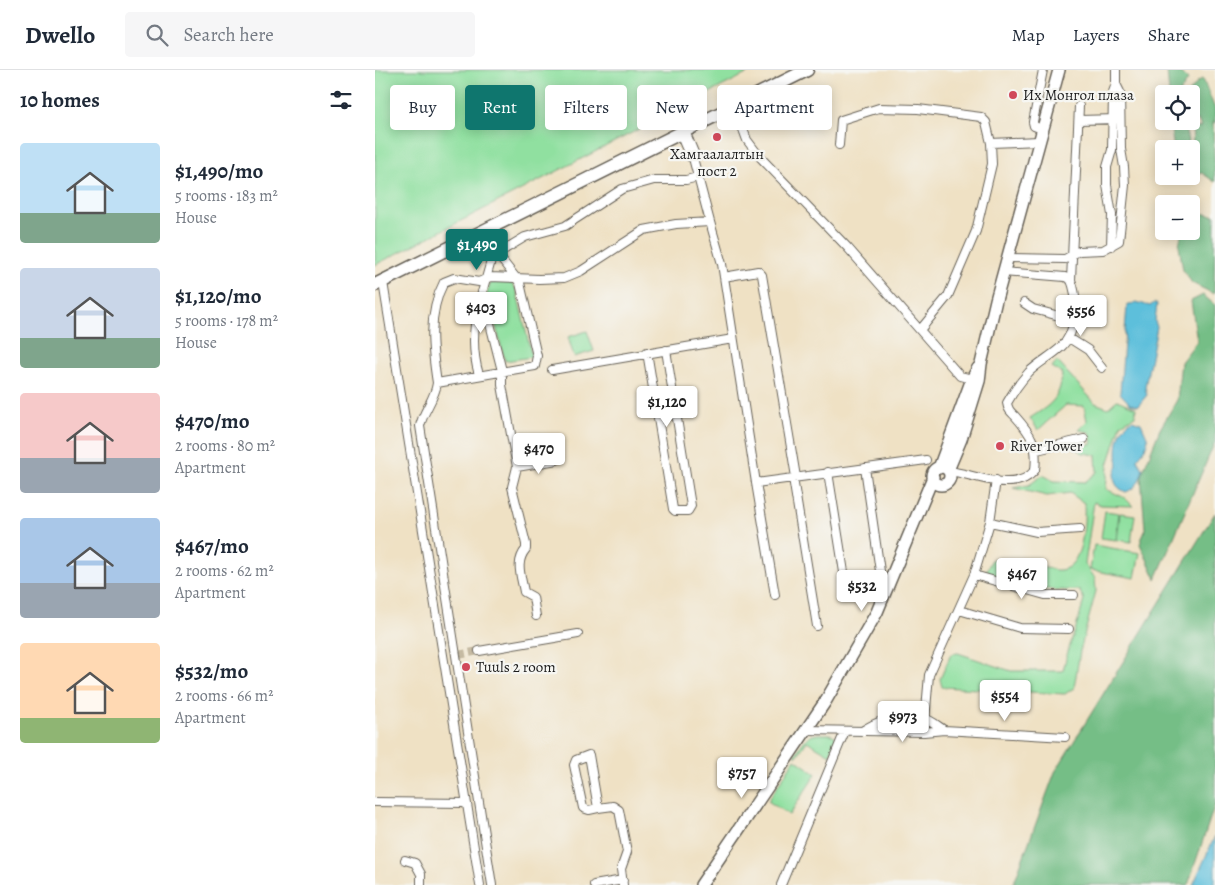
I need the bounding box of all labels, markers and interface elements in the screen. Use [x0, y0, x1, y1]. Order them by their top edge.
search box [125, 12, 475, 57]
text: Dwello [25, 19, 95, 51]
icon: search [143, 21, 171, 49]
text: Search here [183, 22, 274, 48]
text: Map [1012, 23, 1045, 47]
text: Layers [1073, 23, 1120, 47]
text: Share [1148, 23, 1190, 47]
chip: Buy [390, 85, 455, 130]
chip: Rent [465, 85, 535, 130]
chip: Filters [545, 85, 627, 130]
chip: New [637, 85, 707, 130]
chip: Apartment [717, 85, 832, 130]
place label: Их Монгол плаза [1023, 85, 1134, 105]
map controls [1155, 85, 1200, 240]
button: locate [1155, 85, 1200, 130]
text: 10 homes [20, 86, 100, 114]
icon: filters [327, 86, 355, 114]
marker: Их Монгол плаза [1007, 89, 1019, 101]
marker: Хамгаалалтын пост 2 [711, 131, 723, 143]
button: + [1155, 140, 1200, 185]
place label: Хамгаалалтын пост 2 [670, 144, 764, 181]
text: $1,490/mo [175, 157, 263, 185]
icon: home [60, 163, 120, 223]
text: 5 rooms · 183 m² [175, 185, 278, 207]
button: − [1155, 195, 1200, 240]
text: House [175, 207, 217, 229]
pin: $1,490 [436, 228, 518, 271]
text: $1,490 [457, 234, 497, 256]
text: $1,120/mo [175, 282, 262, 310]
icon: home [60, 288, 120, 348]
pin: $403 [451, 292, 511, 334]
pin: $556 [1051, 294, 1111, 337]
text: $403 [466, 297, 496, 319]
text: $556 [1067, 300, 1095, 322]
text: 5 rooms · 178 m² [175, 310, 278, 332]
text: House [175, 332, 217, 354]
pin: $1,120 [626, 386, 708, 428]
text: $1,120 [648, 391, 687, 413]
text: $470/mo [175, 407, 250, 435]
icon: home [60, 413, 120, 473]
pin: $470 [509, 432, 569, 475]
text: 2 rooms · 80 m² [175, 435, 275, 457]
place label: River Tower [1010, 436, 1083, 456]
text: $470 [524, 438, 554, 460]
marker: River Tower [994, 440, 1006, 452]
text: Apartment [175, 457, 246, 479]
text: $467/mo [175, 532, 249, 560]
icon: home [60, 538, 120, 598]
pin: $467 [992, 558, 1052, 600]
text: 2 rooms · 62 m² [175, 560, 274, 582]
text: $467 [1007, 563, 1037, 585]
pin: $532 [832, 570, 892, 612]
text: $532 [848, 575, 876, 597]
text: Apartment [175, 582, 246, 604]
text: $532/mo [175, 657, 248, 685]
place label: Tuuls 2 room [476, 657, 556, 677]
marker: Tuuls 2 room [460, 661, 472, 673]
icon: home [60, 663, 120, 723]
pin: $554 [975, 680, 1035, 722]
text: 2 rooms · 66 m² [175, 685, 273, 707]
text: $554 [991, 685, 1019, 707]
pin: $973 [873, 700, 933, 743]
text: $973 [889, 706, 917, 728]
text: Apartment [175, 707, 246, 729]
pin: $757 [712, 756, 772, 799]
text: $757 [728, 762, 756, 784]

